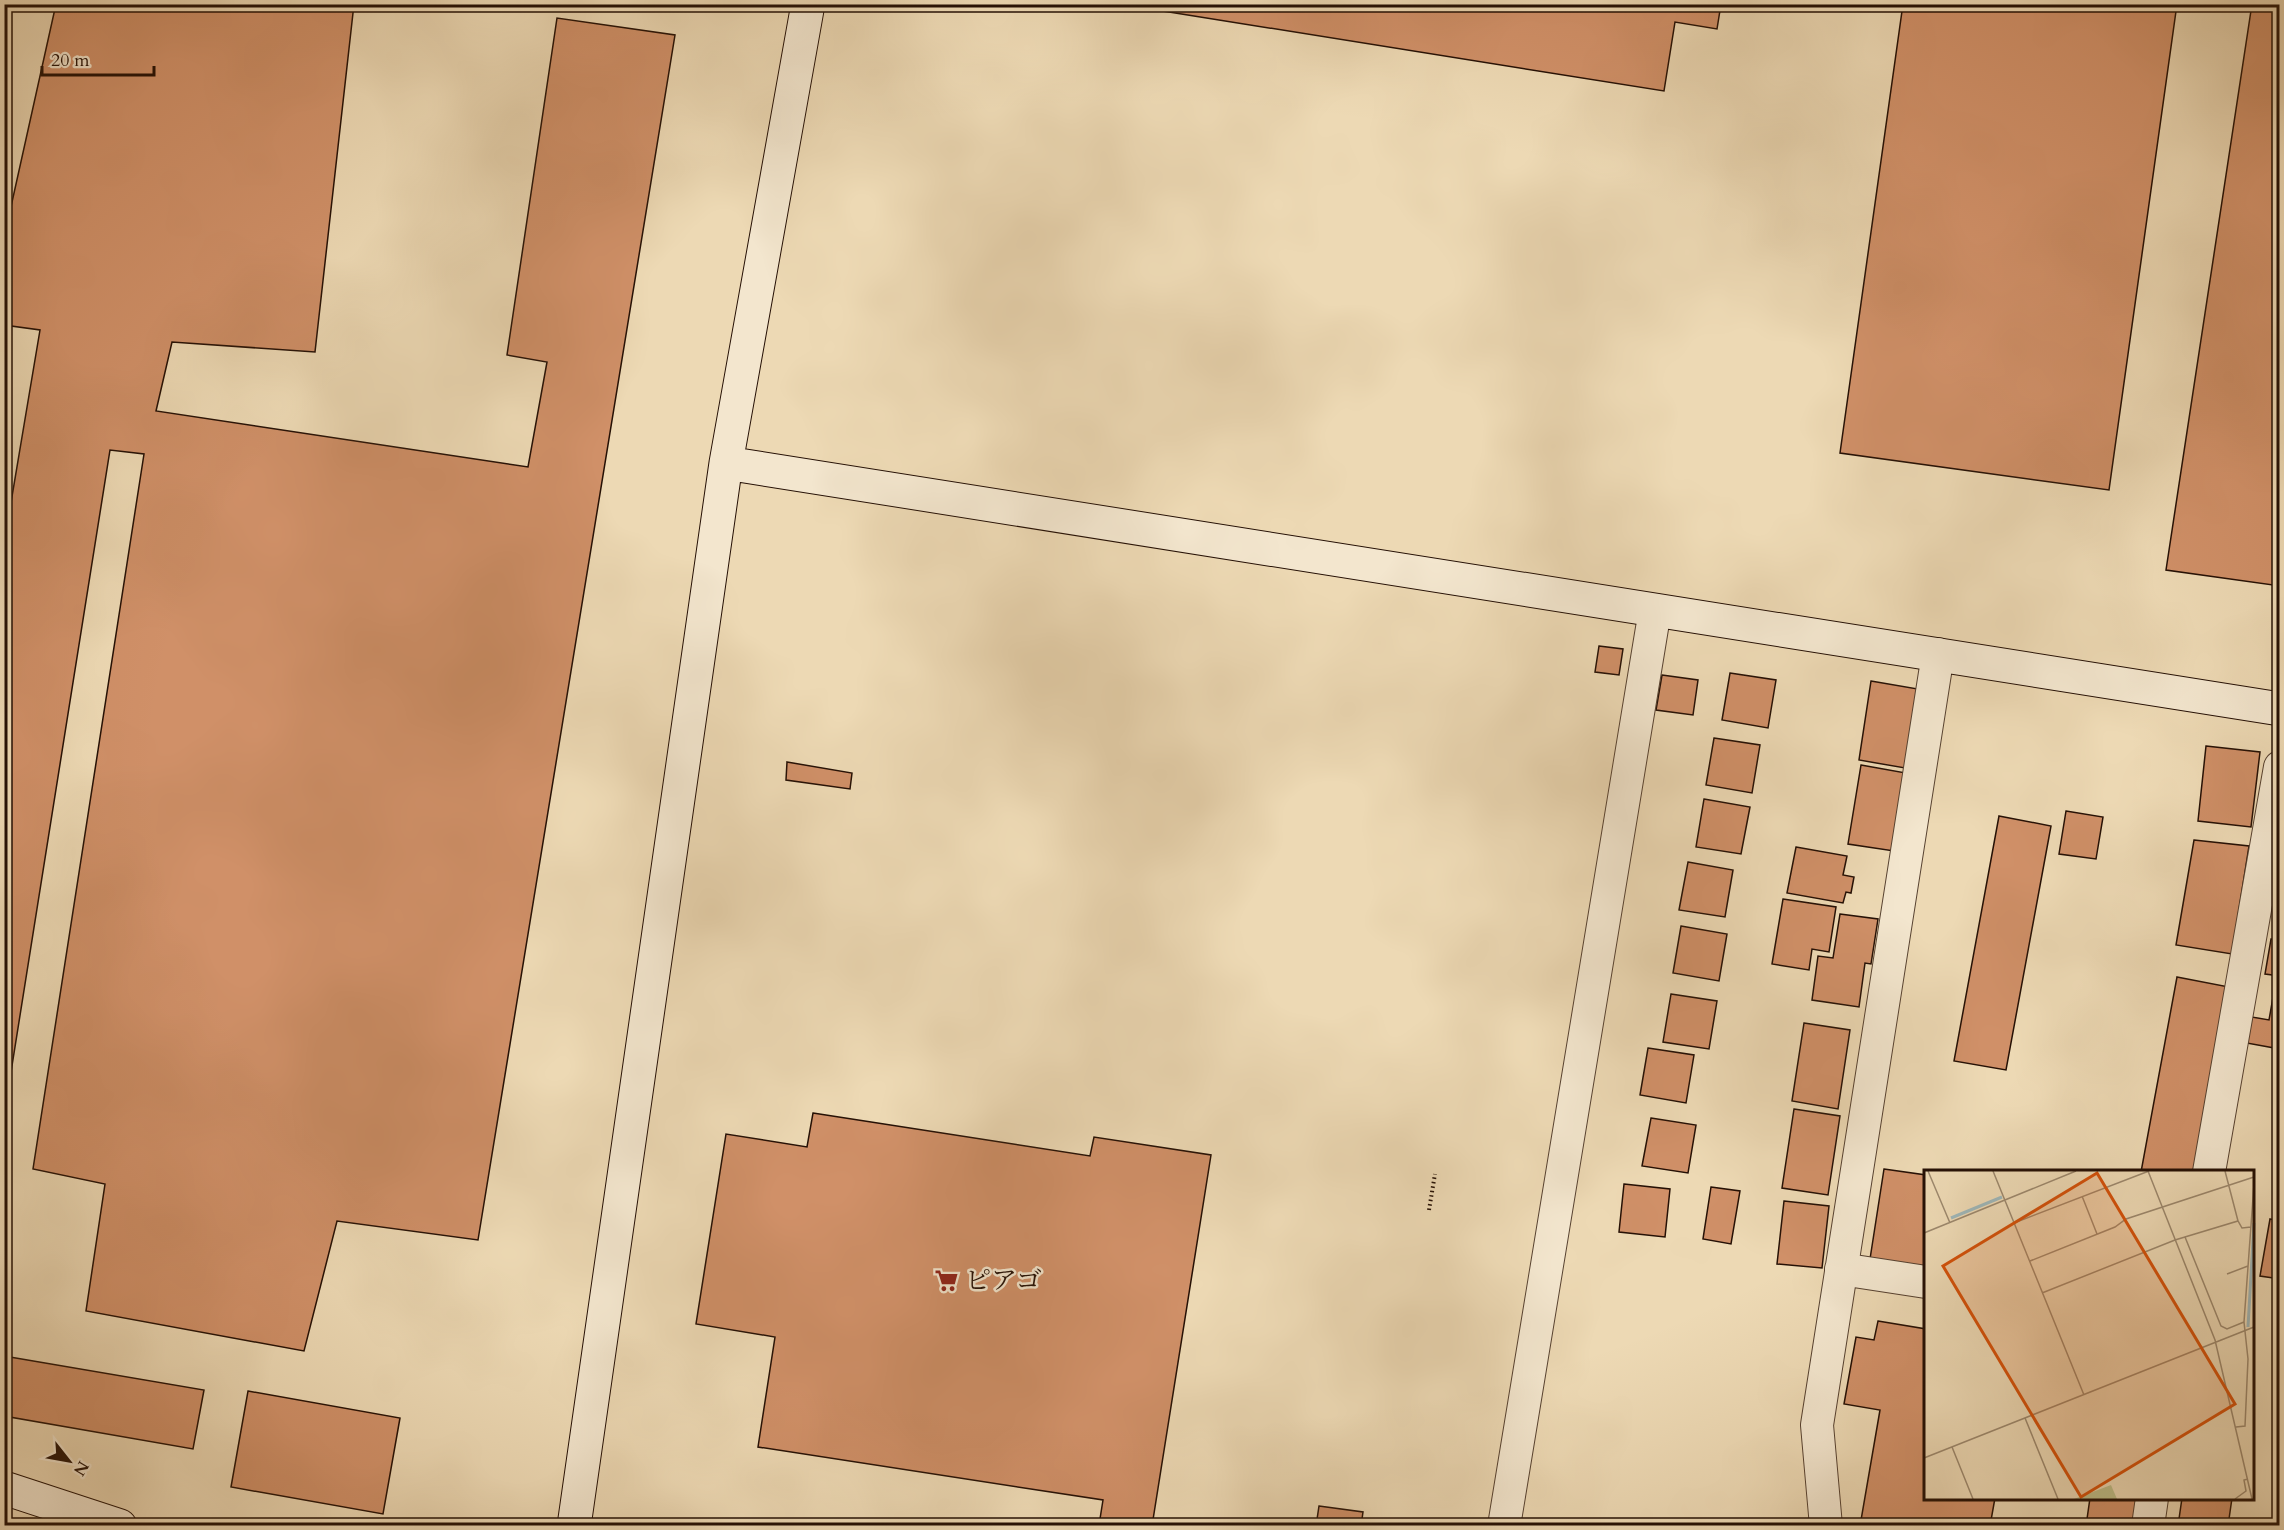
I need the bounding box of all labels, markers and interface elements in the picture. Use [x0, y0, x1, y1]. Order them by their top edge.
scale bar [42, 39, 154, 77]
text: 20 m [51, 48, 90, 73]
inset map [1924, 1170, 2254, 1500]
place label: ピアゴ [965, 1263, 1042, 1298]
supermarket icon: ピアゴ [934, 1267, 960, 1293]
north arrow [39, 1431, 99, 1491]
text: N [68, 1457, 94, 1480]

